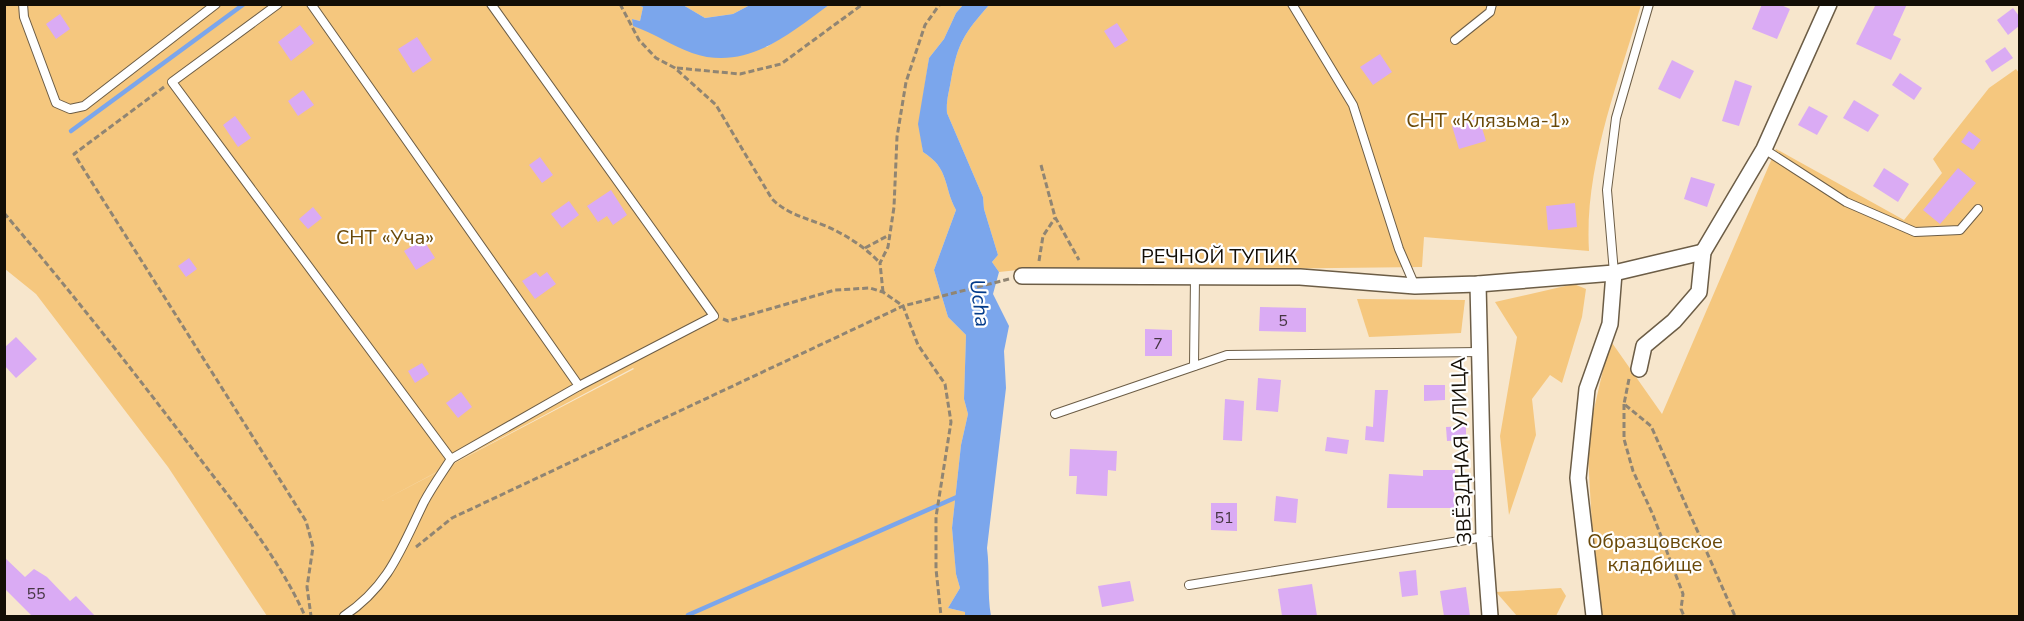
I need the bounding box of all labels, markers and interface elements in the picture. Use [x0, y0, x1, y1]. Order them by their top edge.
park label: СНТ «Клязьма-1» [1406, 107, 1570, 134]
park label: СНТ «Уча» [336, 224, 434, 251]
street label: РЕЧНОЙ ТУПИК [1141, 243, 1297, 270]
water label: Ucha [963, 277, 997, 329]
house number: 5 [1278, 310, 1288, 332]
house number: 7 [1153, 333, 1163, 355]
street label: ЗВЁЗДНАЯ УЛИЦА [1445, 356, 1478, 545]
house number: 51 [1214, 507, 1234, 529]
park label: Образцовское кладбище [1587, 528, 1723, 578]
house number: 55 [26, 583, 46, 605]

